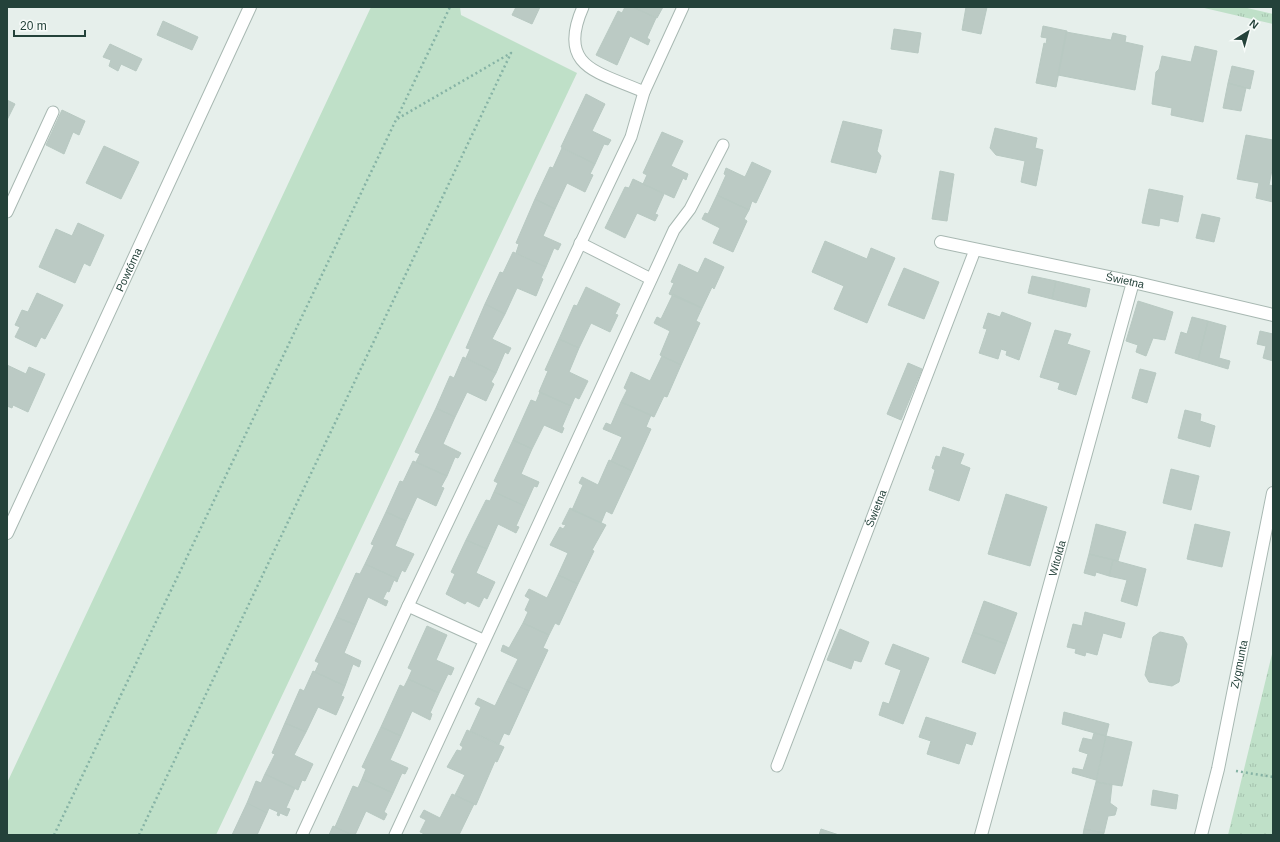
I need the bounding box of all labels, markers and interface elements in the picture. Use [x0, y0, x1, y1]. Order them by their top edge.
scale bar [14, 12, 85, 38]
north arrow [1228, 12, 1268, 52]
text: N [1247, 17, 1261, 31]
text: 20 m [20, 19, 47, 33]
street label: Powtórna [113, 245, 144, 293]
street label: Świetna [1105, 270, 1146, 291]
street label: Świetna [863, 487, 889, 529]
street label: Witolda [1046, 538, 1068, 578]
street label: Zygmunta [1228, 638, 1250, 689]

